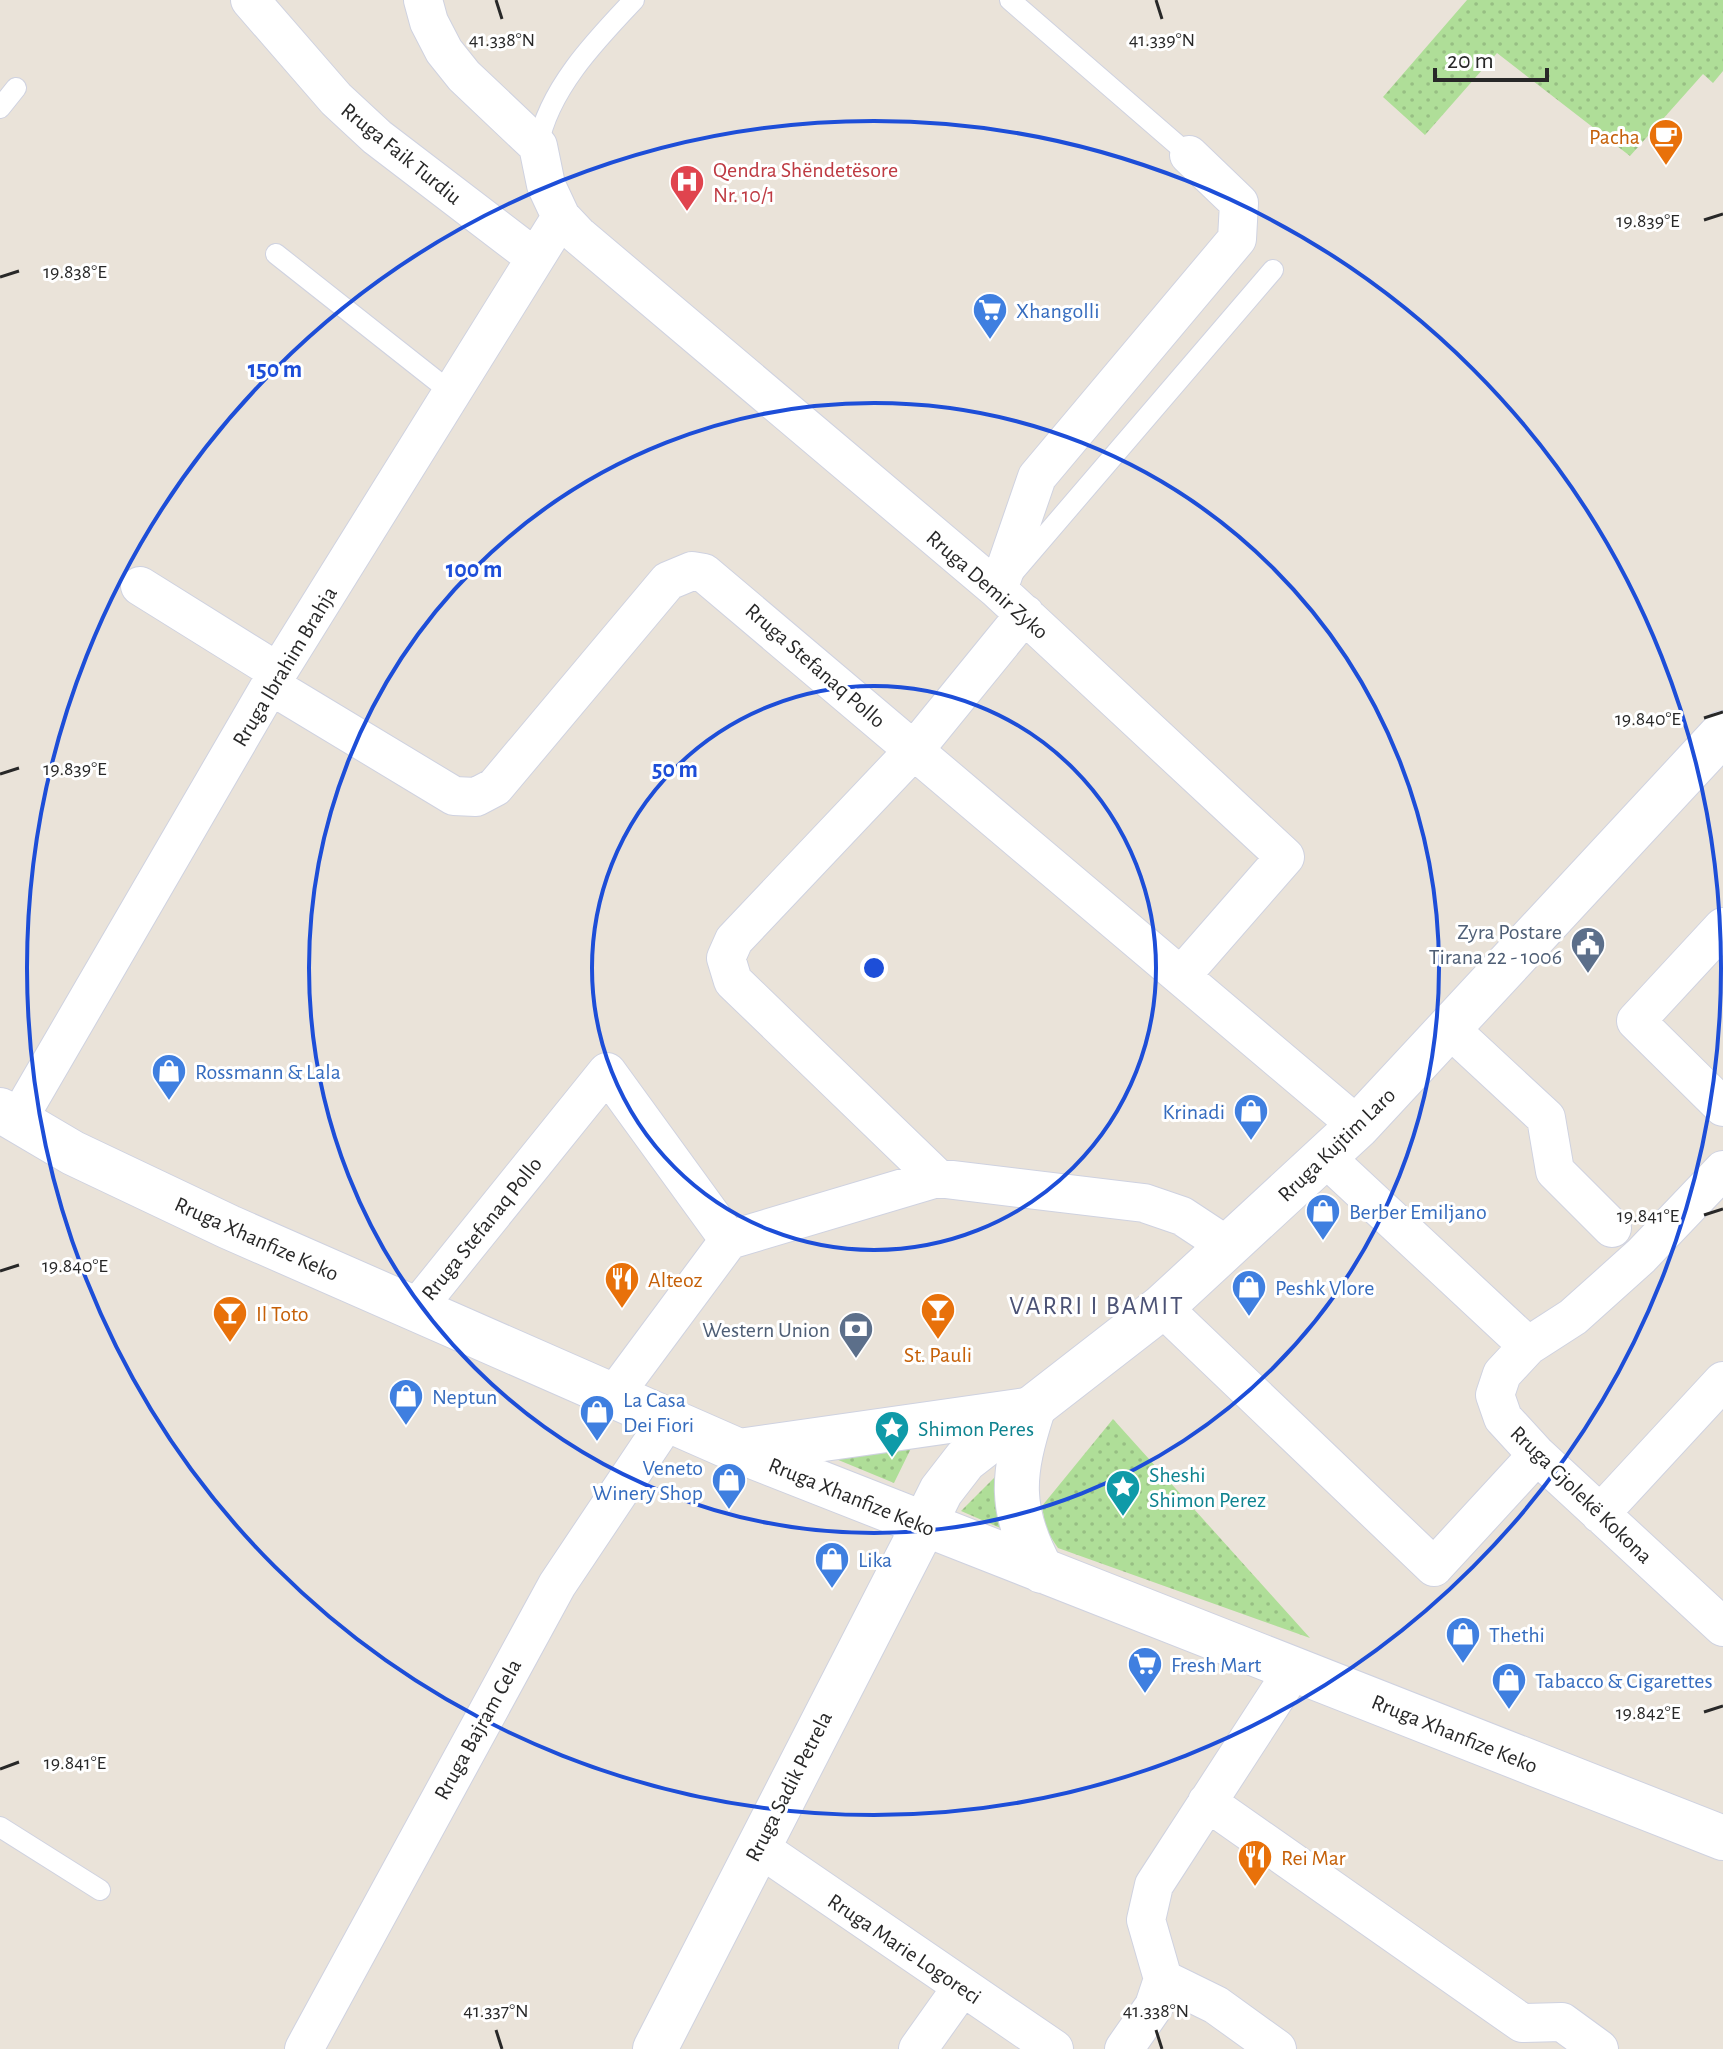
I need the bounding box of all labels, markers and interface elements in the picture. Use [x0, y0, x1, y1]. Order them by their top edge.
text: 41.338°N [469, 30, 535, 50]
text: 41.339°N [1129, 30, 1195, 50]
scale bar [1435, 32, 1547, 82]
text: 20 m [1447, 49, 1494, 73]
street label: Rruga Faik Turdiu [337, 99, 466, 209]
cafe icon: Pacha [1647, 117, 1685, 167]
place label: Pacha [1589, 126, 1640, 148]
place label: Qendra Shëndetësore Nr. 10/1 [713, 159, 898, 206]
hospital icon: Qendra Shëndetësore Nr. 10/1 [668, 163, 706, 213]
text: 19.839°E [1616, 211, 1680, 231]
text: 19.838°E [43, 262, 107, 282]
supermarket icon: Xhangolli [971, 291, 1009, 341]
place label: Xhangolli [1016, 300, 1100, 322]
text: 150 m [248, 358, 302, 382]
street label: Rruga Demir Zyko [922, 526, 1052, 643]
text: 100 m [446, 558, 502, 582]
street label: Rruga Ibrahim Brahja [228, 583, 341, 750]
street label: Rruga Stefanaq Pollo [741, 599, 889, 732]
text: 19.840°E [1615, 709, 1681, 729]
text: 50 m [652, 758, 698, 782]
text: 19.839°E [43, 759, 107, 779]
place label: Zyra Postare Tirana 22 - 1006 [1429, 921, 1562, 968]
public building icon: Zyra Postare Tirana 22 - 1006 [1569, 925, 1607, 975]
centre of rings [860, 954, 888, 982]
shop icon: Rossmann & Lala [150, 1052, 188, 1102]
place label: Rossmann & Lala [195, 1061, 341, 1083]
street label: Rruga Kujtim Laro [1274, 1083, 1400, 1206]
shop icon: Krinadi [1232, 1092, 1270, 1142]
place label: Krinadi [1163, 1101, 1225, 1123]
street label: Rruga Stefanaq Pollo [417, 1153, 546, 1304]
shop icon: Berber Emiljano [1304, 1192, 1342, 1242]
street label: Rruga Xhanfize Keko [171, 1193, 342, 1285]
place label: Berber Emiljano [1349, 1201, 1487, 1223]
text: 19.841°E [1617, 1206, 1680, 1226]
text: 19.840°E [42, 1256, 108, 1276]
restaurant icon: Alteoz [603, 1260, 641, 1310]
shop icon: Peshk Vlore [1230, 1268, 1268, 1318]
place label: Alteoz [648, 1269, 703, 1291]
place label: Peshk Vlore [1275, 1277, 1374, 1299]
bar icon: St. Pauli [919, 1291, 957, 1341]
district label: VARRI I BAMIT [1009, 1293, 1185, 1319]
bar icon: Il Toto [211, 1294, 249, 1344]
place label: Il Toto [256, 1303, 309, 1325]
bank icon: Western Union [837, 1310, 875, 1360]
place label: Western Union [702, 1319, 830, 1341]
place label: St. Pauli [904, 1344, 972, 1366]
shop icon: Neptun [387, 1377, 425, 1427]
place label: Neptun [432, 1386, 497, 1408]
place label: La Casa Dei Fiori [623, 1389, 694, 1436]
shop icon: La Casa Dei Fiori [578, 1393, 616, 1443]
place icon: Shimon Peres [873, 1409, 911, 1459]
place label: Shimon Peres [918, 1418, 1034, 1440]
street label: Rruga Gjolekë Kokona [1506, 1422, 1656, 1568]
street label: Rruga Xhanfize Keko [766, 1454, 938, 1540]
place label: Veneto Winery Shop [593, 1457, 703, 1504]
shop icon: Veneto Winery Shop [710, 1461, 748, 1511]
place label: Sheshi Shimon Perez [1149, 1464, 1266, 1511]
place icon: Sheshi Shimon Perez [1104, 1468, 1142, 1518]
shop icon: Lika [813, 1540, 851, 1590]
place label: Lika [858, 1549, 892, 1571]
shop icon: Thethi [1444, 1615, 1482, 1665]
place label: Thethi [1489, 1624, 1545, 1646]
supermarket icon: Fresh Mart [1126, 1645, 1164, 1695]
place label: Fresh Mart [1171, 1654, 1261, 1676]
street label: Rruga Bajram Cela [430, 1655, 526, 1803]
shop icon: Tabacco & Cigarettes [1490, 1661, 1528, 1711]
place label: Tabacco & Cigarettes [1535, 1670, 1713, 1692]
street label: Rruga Xhanfize Keko [1369, 1691, 1541, 1777]
text: 19.842°E [1616, 1703, 1681, 1723]
street label: Rruga Sadik Petrela [742, 1708, 836, 1865]
text: 19.841°E [44, 1753, 107, 1773]
restaurant icon: Rei Mar [1236, 1838, 1274, 1888]
place label: Rei Mar [1281, 1847, 1346, 1869]
street label: Rruga Marie Logoreci [824, 1889, 985, 2008]
text: 41.337°N [463, 2001, 529, 2021]
text: 41.338°N [1123, 2001, 1189, 2021]

